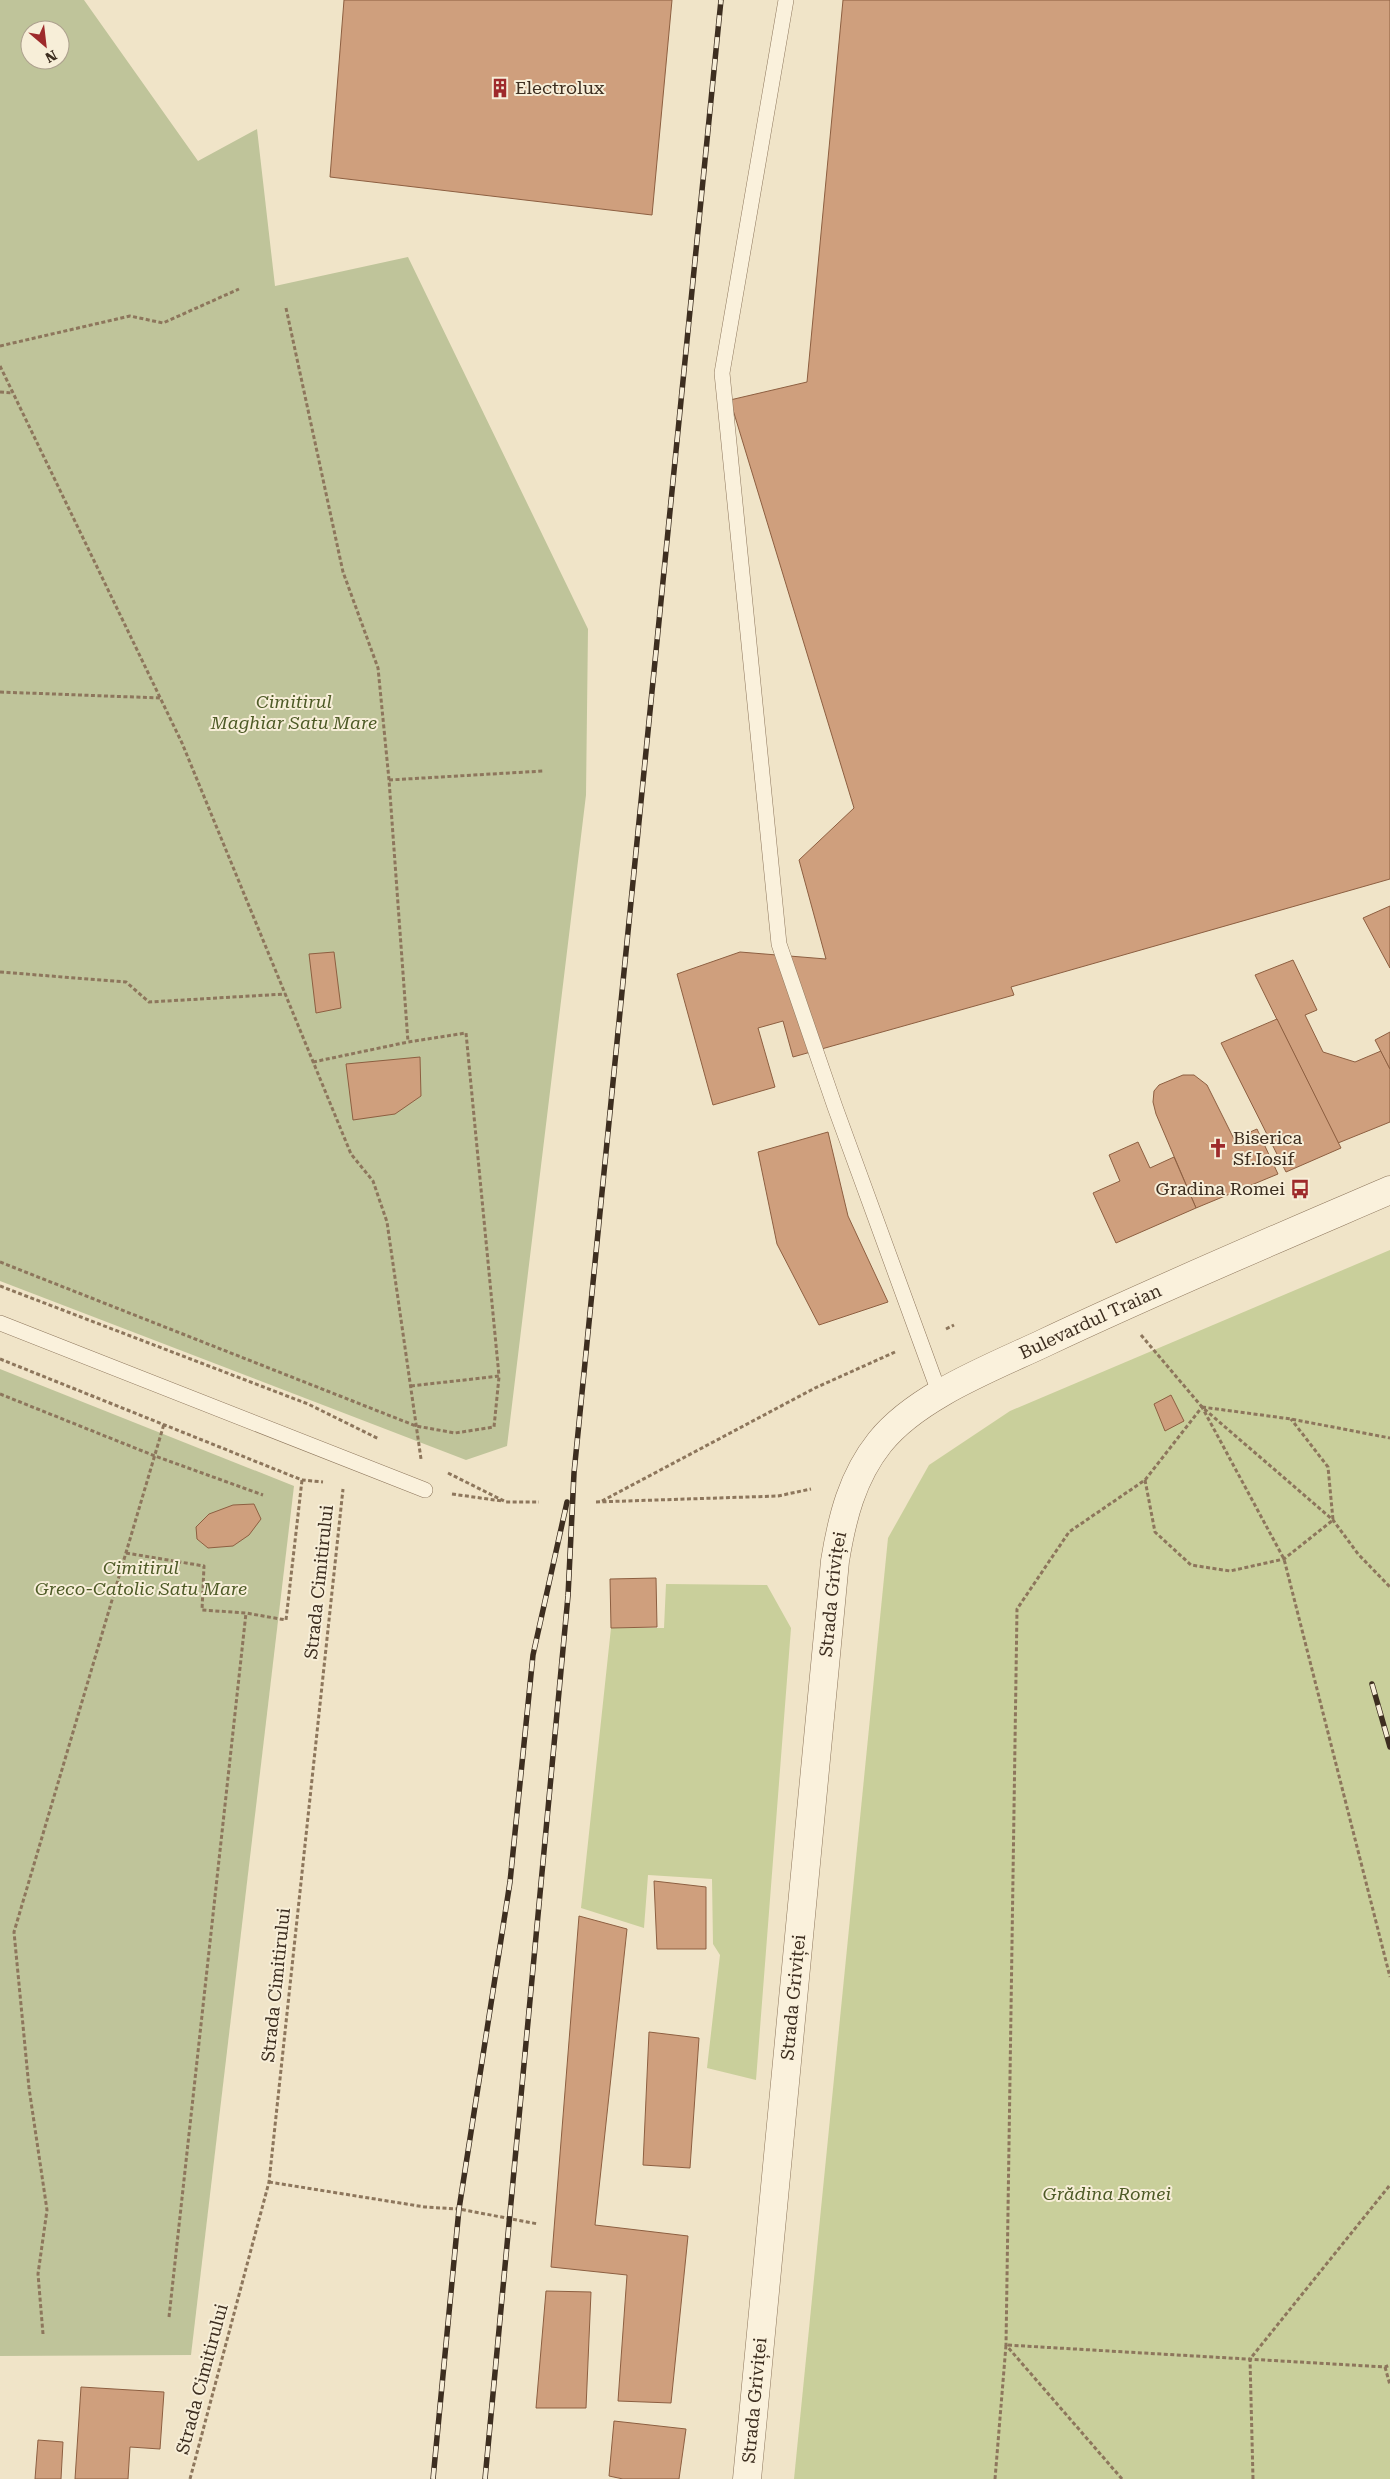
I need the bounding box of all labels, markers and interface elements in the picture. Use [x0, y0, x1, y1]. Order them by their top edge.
north arrow [20, 20, 70, 70]
text: N [42, 47, 60, 66]
building icon: Electrolux [489, 77, 511, 99]
place label: Electrolux [515, 77, 605, 98]
park label: Cimitirul Maghiar Satu Mare [210, 691, 377, 733]
place label: Biserica Sf.Iosif [1233, 1127, 1302, 1169]
church icon: Biserica Sf.Iosif [1207, 1137, 1229, 1159]
place label: Gradina Romei [1156, 1178, 1285, 1199]
bus stop icon: Gradina Romei [1289, 1178, 1311, 1200]
street label: Bulevardul Traian [1016, 1279, 1165, 1363]
street label: Strada Cimitirului [300, 1503, 337, 1660]
street label: Strada Griviței [815, 1529, 850, 1658]
park label: Cimitirul Greco-Catolic Satu Mare [35, 1557, 247, 1599]
street label: Strada Cimitirului [257, 1906, 294, 2063]
street label: Strada Griviței [776, 1933, 809, 2061]
park label: Grădina Romei [1043, 2183, 1171, 2204]
street label: Strada Cimitirului [171, 2301, 232, 2456]
street label: Strada Griviței [738, 2336, 771, 2464]

